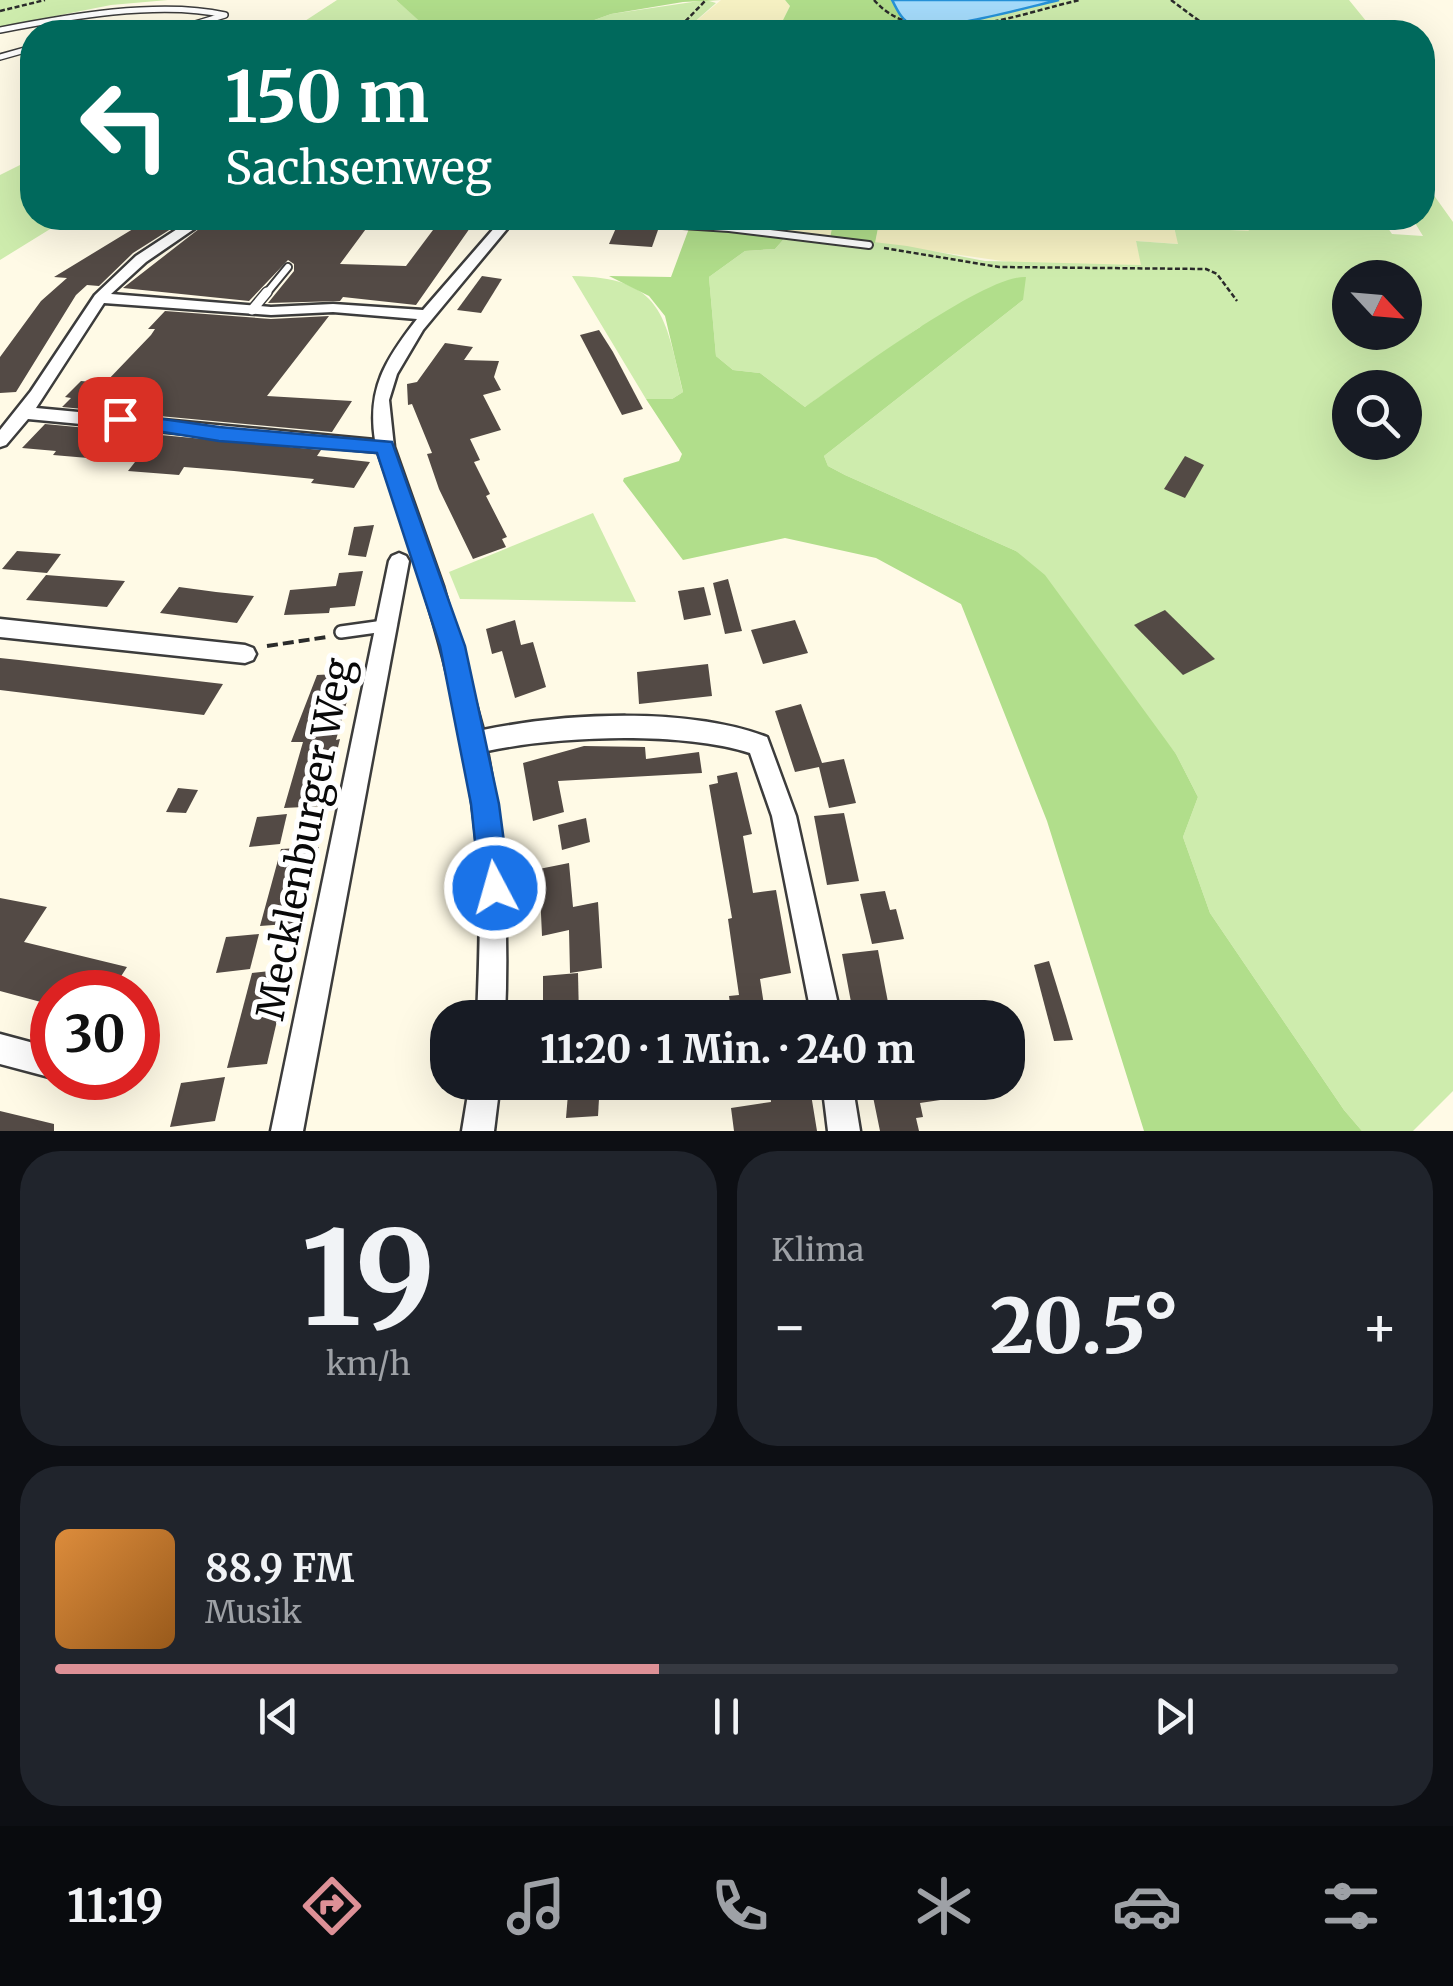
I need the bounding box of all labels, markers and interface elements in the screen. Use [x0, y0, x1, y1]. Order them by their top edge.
text: 150 m [225, 53, 429, 141]
icon: left [60, 60, 190, 190]
text: Sachsenweg [225, 140, 492, 196]
north arrow [1332, 260, 1422, 350]
map controls [1332, 260, 1422, 460]
button: search [1332, 370, 1422, 460]
pin [78, 377, 163, 462]
icon: arrive [93, 392, 148, 447]
street label: Mecklenburger Weg [246, 654, 364, 1024]
position arrow [443, 836, 547, 940]
speed limit sign: 30 [30, 970, 160, 1100]
text: 11:20 · 1 Min. · 240 m [540, 1026, 915, 1073]
text: 19 [301, 1197, 435, 1360]
text: Klima [772, 1230, 864, 1270]
text: 20.5° [990, 1279, 1180, 1373]
text: − [772, 1292, 808, 1361]
text: + [1361, 1292, 1398, 1361]
text: km/h [326, 1344, 411, 1384]
text: 88.9 FM [205, 1545, 354, 1592]
text: Musik [205, 1592, 302, 1632]
icon: previous [251, 1689, 306, 1744]
icon: pause [699, 1689, 754, 1744]
icon: next [1147, 1689, 1202, 1744]
icon: directions [297, 1871, 367, 1941]
icon: music [501, 1871, 571, 1941]
icon: phone [705, 1871, 775, 1941]
icon: climate [909, 1871, 979, 1941]
icon: car [1112, 1871, 1182, 1941]
icon: filters [1316, 1871, 1386, 1941]
text: 11:19 [67, 1878, 163, 1934]

